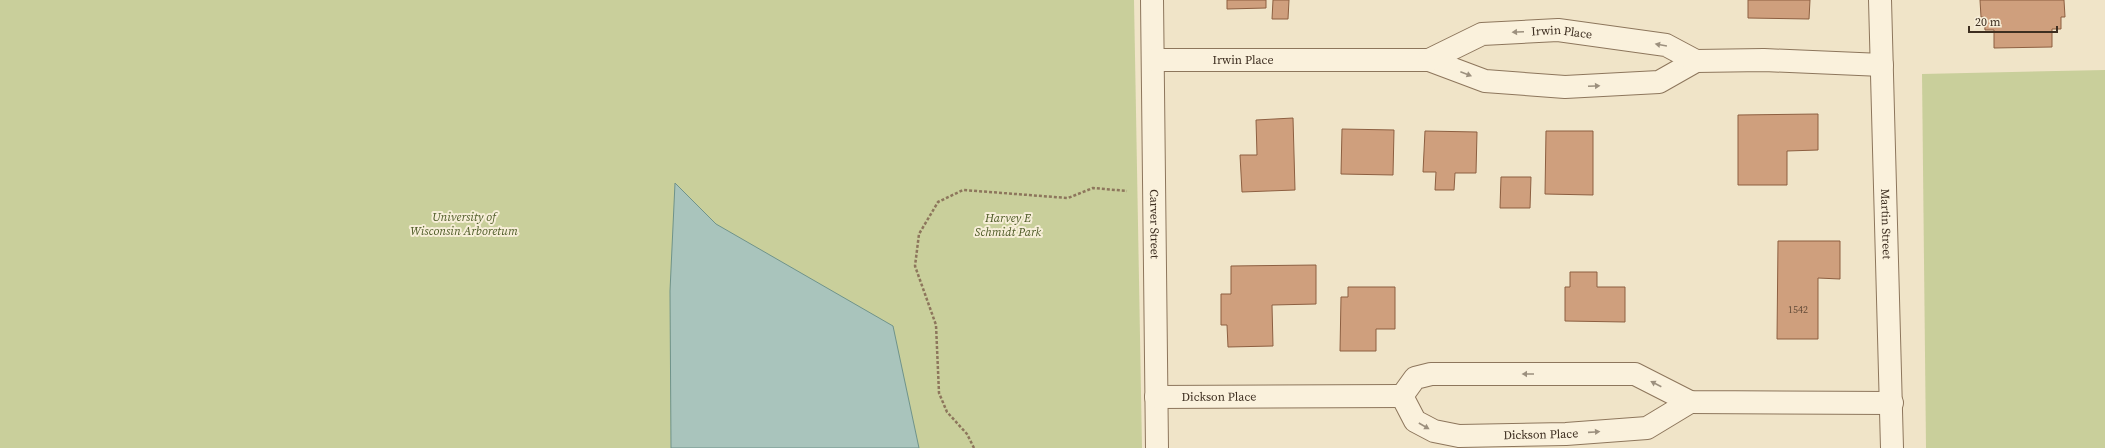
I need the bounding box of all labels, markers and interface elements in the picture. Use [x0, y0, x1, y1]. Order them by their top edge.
scale bar [1969, 8, 2057, 34]
text: 20 m [1975, 14, 2001, 30]
street label: Irwin Place [1531, 22, 1593, 43]
one-way arrow [1512, 29, 1524, 36]
one-way arrow [1655, 41, 1667, 47]
street label: Irwin Place [1212, 52, 1274, 68]
one-way arrow [1460, 71, 1472, 77]
one-way arrow [1588, 82, 1600, 89]
street label: Martin Street [1877, 188, 1895, 260]
street label: Carver Street [1146, 189, 1163, 259]
park label: University of Wisconsin Arboretum [410, 209, 518, 239]
park label: Harvey E Schmidt Park [975, 210, 1041, 240]
house number: 1542 [1788, 303, 1808, 316]
one-way arrow [1521, 371, 1534, 377]
one-way arrow [1650, 381, 1661, 388]
street label: Dickson Place [1182, 389, 1256, 405]
one-way arrow [1419, 422, 1429, 430]
street label: Dickson Place [1503, 425, 1579, 443]
one-way arrow [1588, 429, 1600, 436]

